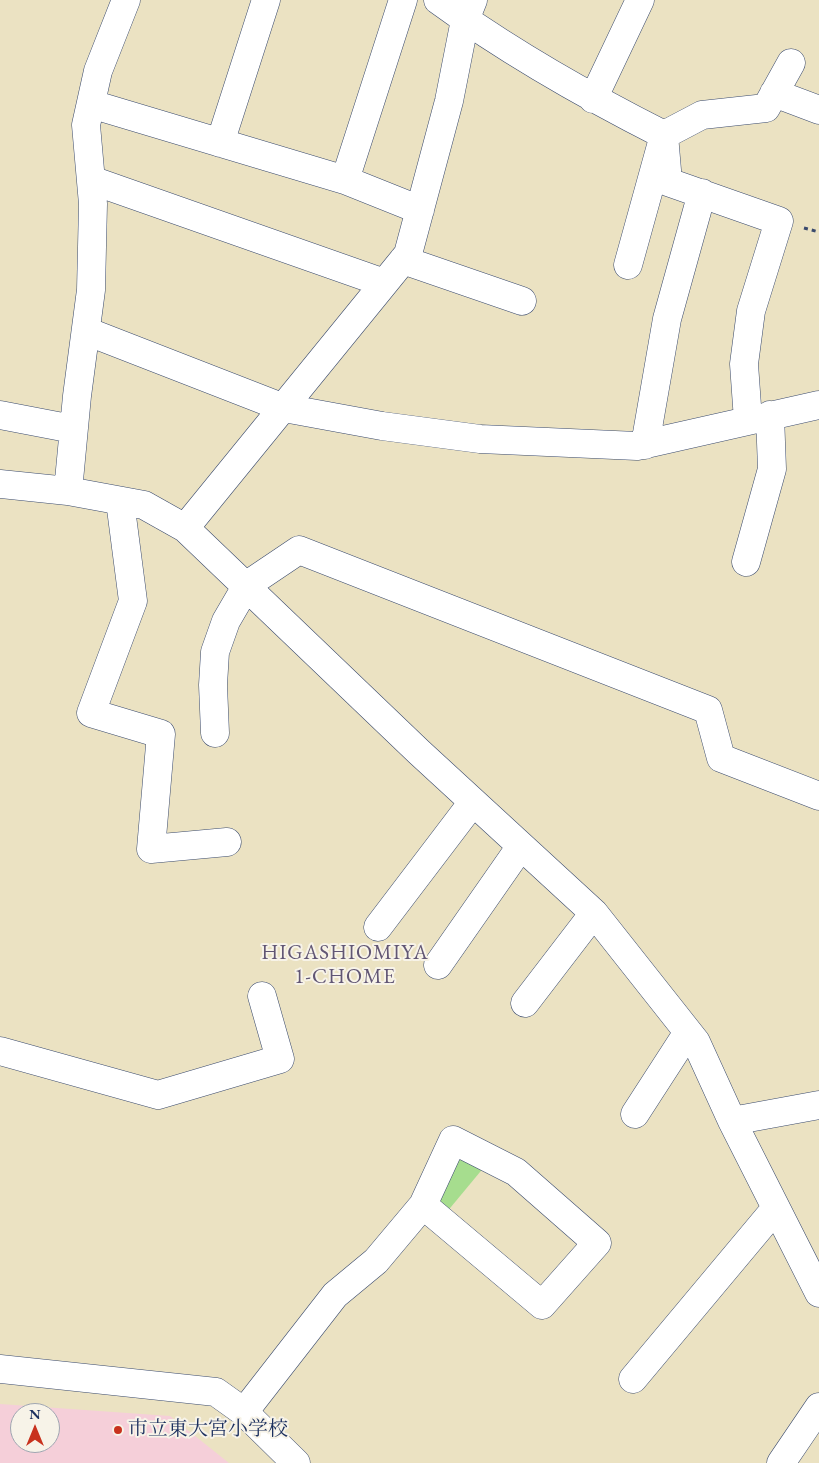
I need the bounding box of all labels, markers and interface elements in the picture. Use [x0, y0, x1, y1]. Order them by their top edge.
district label: HIGASHIOMIYA 1-CHOME [260, 940, 430, 990]
north arrow [10, 1403, 60, 1453]
text: N [29, 1405, 41, 1423]
place label: 市立東大宮小学校 [128, 1418, 288, 1442]
marker: 市立東大宮小学校 [112, 1424, 124, 1436]

